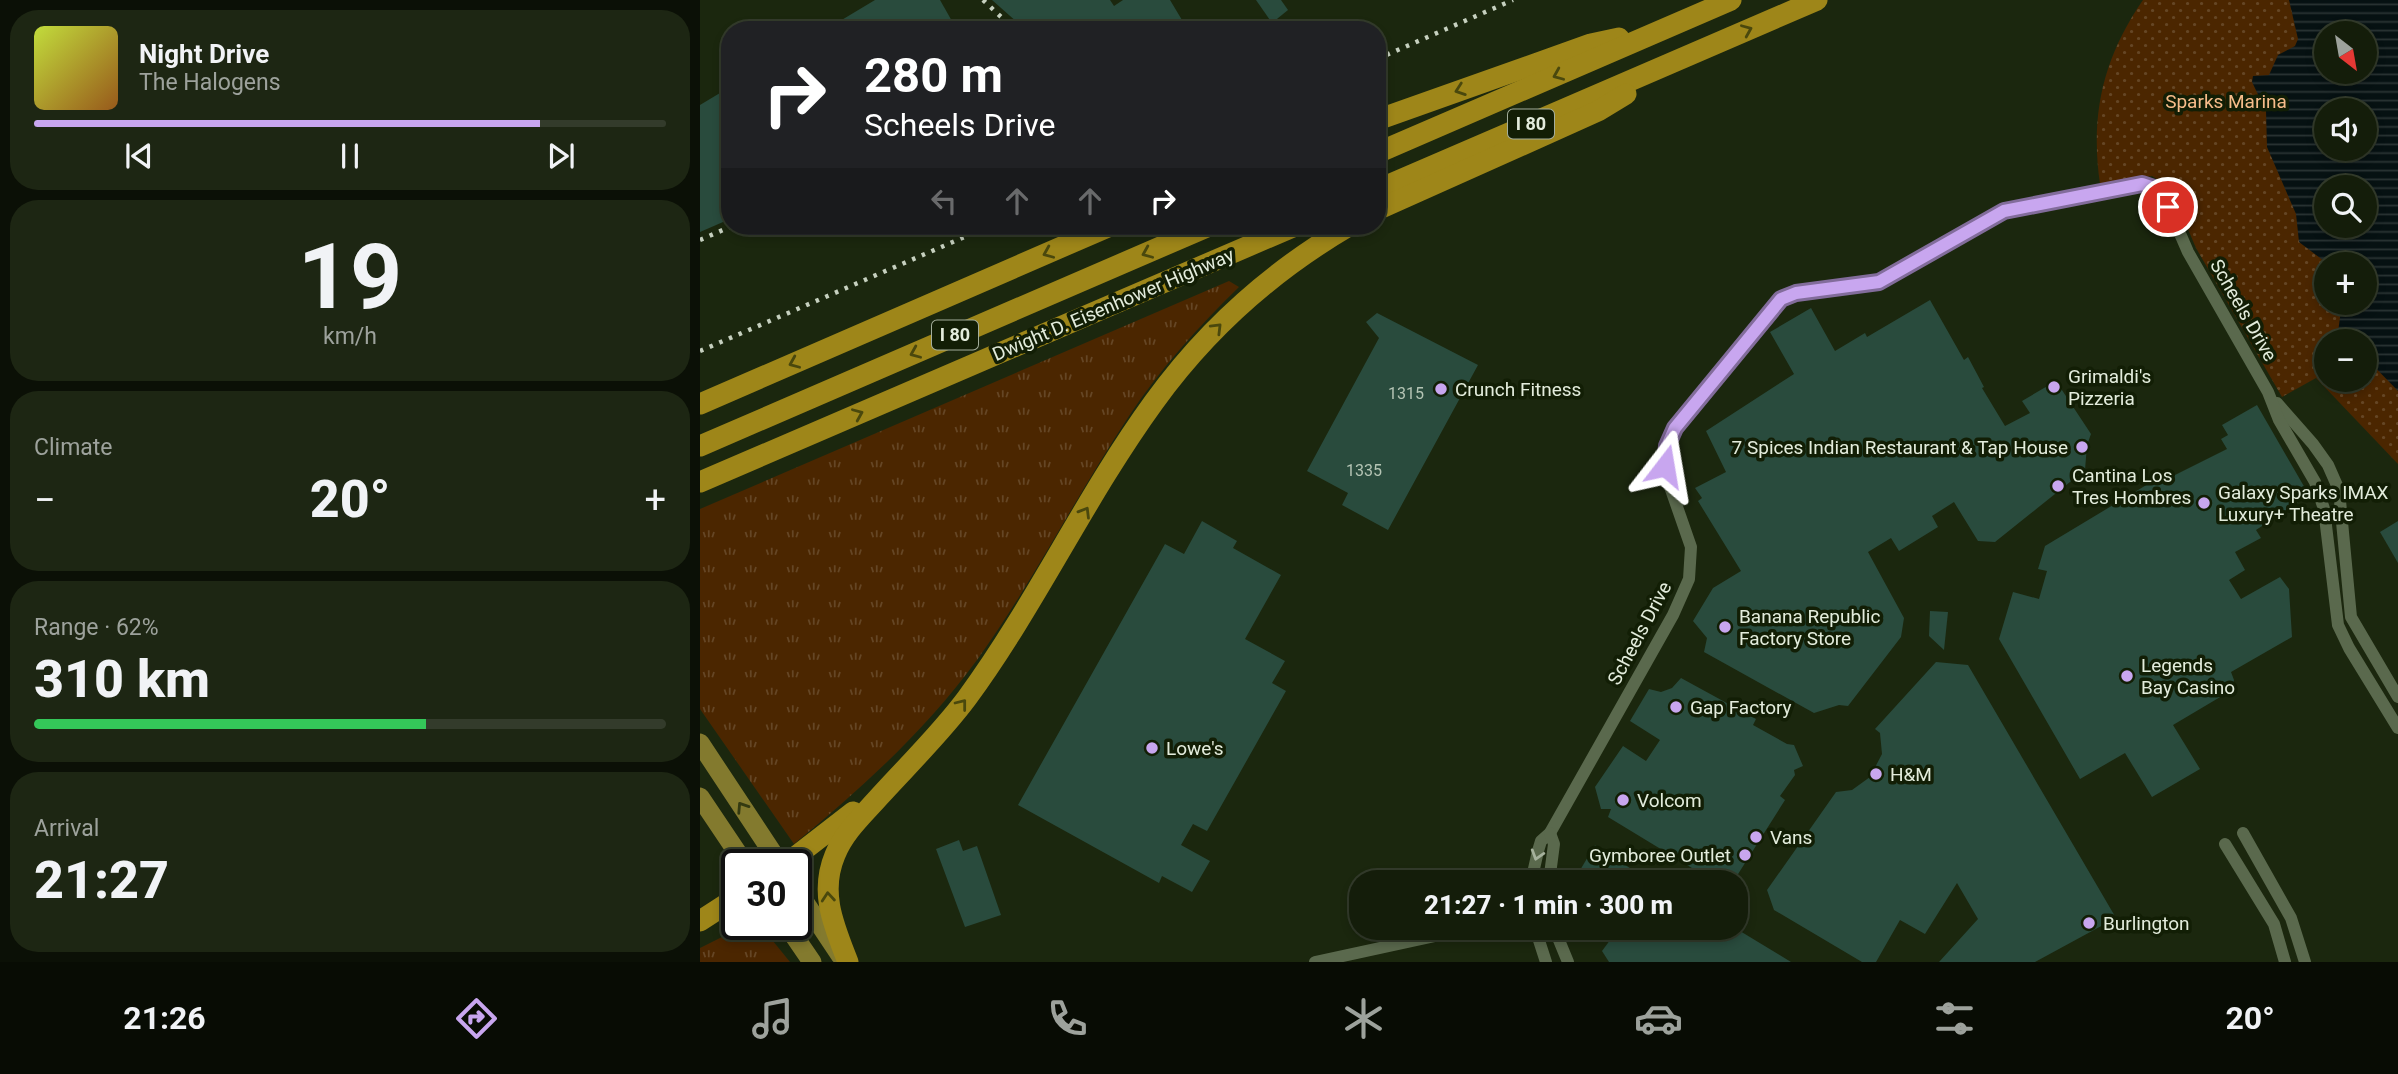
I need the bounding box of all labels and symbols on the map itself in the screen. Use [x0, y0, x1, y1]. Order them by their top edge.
north arrow [2314, 21, 2376, 84]
one-way arrow [1740, 25, 1752, 39]
one-way arrow [1553, 67, 1566, 81]
one-way arrow [1455, 82, 1467, 96]
park label: Sparks Marina [2165, 90, 2287, 113]
road number: I 80 [1508, 110, 1554, 139]
pin [2138, 177, 2198, 237]
street label: Dwight D. Eisenhower Highway [989, 243, 1237, 366]
one-way arrow [1043, 245, 1055, 259]
one-way arrow [1141, 245, 1154, 259]
street label: Scheels Drive [2205, 255, 2282, 365]
road number: I 80 [932, 320, 978, 349]
one-way arrow [1209, 324, 1221, 336]
one-way arrow [910, 344, 922, 358]
one-way arrow [789, 355, 801, 369]
place label: Grimaldi's Pizzeria [2068, 365, 2151, 410]
place label: Crunch Fitness [1455, 378, 1581, 401]
marker: Grimaldi's Pizzeria [2046, 379, 2062, 395]
marker: Crunch Fitness [1433, 381, 1449, 397]
house number: 1315 [1388, 384, 1424, 403]
one-way arrow [851, 408, 864, 422]
position arrow [1628, 429, 1702, 503]
place label: 7 Spices Indian Restaurant & Tap House [1732, 436, 2068, 459]
marker: 7 Spices Indian Restaurant & Tap House [2074, 439, 2090, 455]
house number: 1335 [1346, 461, 1382, 480]
place label: Cantina Los Tres Hombres [2072, 464, 2191, 509]
marker: Cantina Los Tres Hombres [2050, 478, 2066, 494]
place label: Galaxy Sparks IMAX Luxury+ Theatre [2218, 481, 2389, 526]
marker: Galaxy Sparks IMAX Luxury+ Theatre [2196, 495, 2212, 511]
one-way arrow [1076, 507, 1089, 520]
street label: Scheels Drive [1603, 578, 1676, 689]
place label: Banana Republic Factory Store [1739, 605, 1880, 650]
marker: Banana Republic Factory Store [1717, 619, 1733, 635]
place label: Legends Bay Casino [2141, 654, 2235, 699]
marker: Legends Bay Casino [2119, 668, 2135, 684]
place label: Gap Factory [1690, 696, 1792, 719]
one-way arrow [954, 699, 967, 712]
marker: Gap Factory [1668, 699, 1684, 715]
place label: Lowe's [1166, 737, 1224, 760]
marker: Lowe's [1144, 740, 1160, 756]
place label: H&M [1890, 763, 1932, 786]
marker: H&M [1868, 766, 1884, 782]
place label: Volcom [1637, 789, 1702, 812]
marker: Volcom [1615, 792, 1631, 808]
one-way arrow [738, 802, 751, 815]
place label: Vans [1770, 826, 1812, 849]
marker: Vans [1748, 829, 1764, 845]
place label: Gymboree Outlet [1589, 844, 1731, 867]
marker: Gymboree Outlet [1737, 847, 1753, 863]
speed limit sign: 30 [721, 849, 812, 940]
one-way arrow [1530, 849, 1545, 861]
one-way arrow [821, 891, 836, 902]
place label: Burlington [2103, 912, 2190, 935]
marker: Burlington [2081, 915, 2097, 931]

